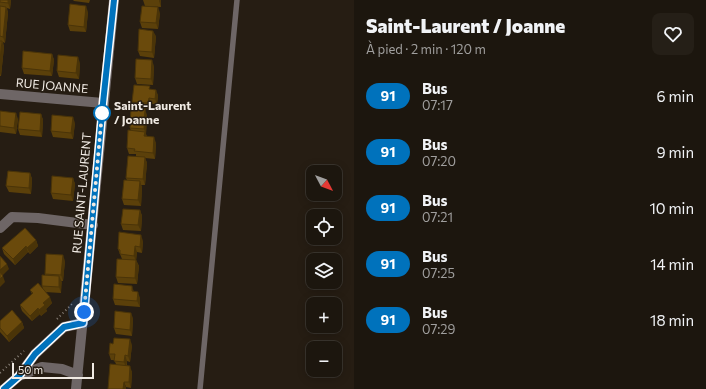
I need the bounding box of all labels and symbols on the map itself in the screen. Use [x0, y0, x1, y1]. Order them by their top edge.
street label: RUE JOANNE [15, 75, 89, 96]
place label: Saint-Laurent / Joanne [114, 98, 191, 127]
marker: Saint-Laurent / Joanne [93, 104, 111, 122]
street label: RUE SAINT-LAURENT [69, 132, 93, 254]
north arrow [306, 165, 342, 201]
your location [74, 302, 94, 322]
scale bar [12, 361, 94, 380]

